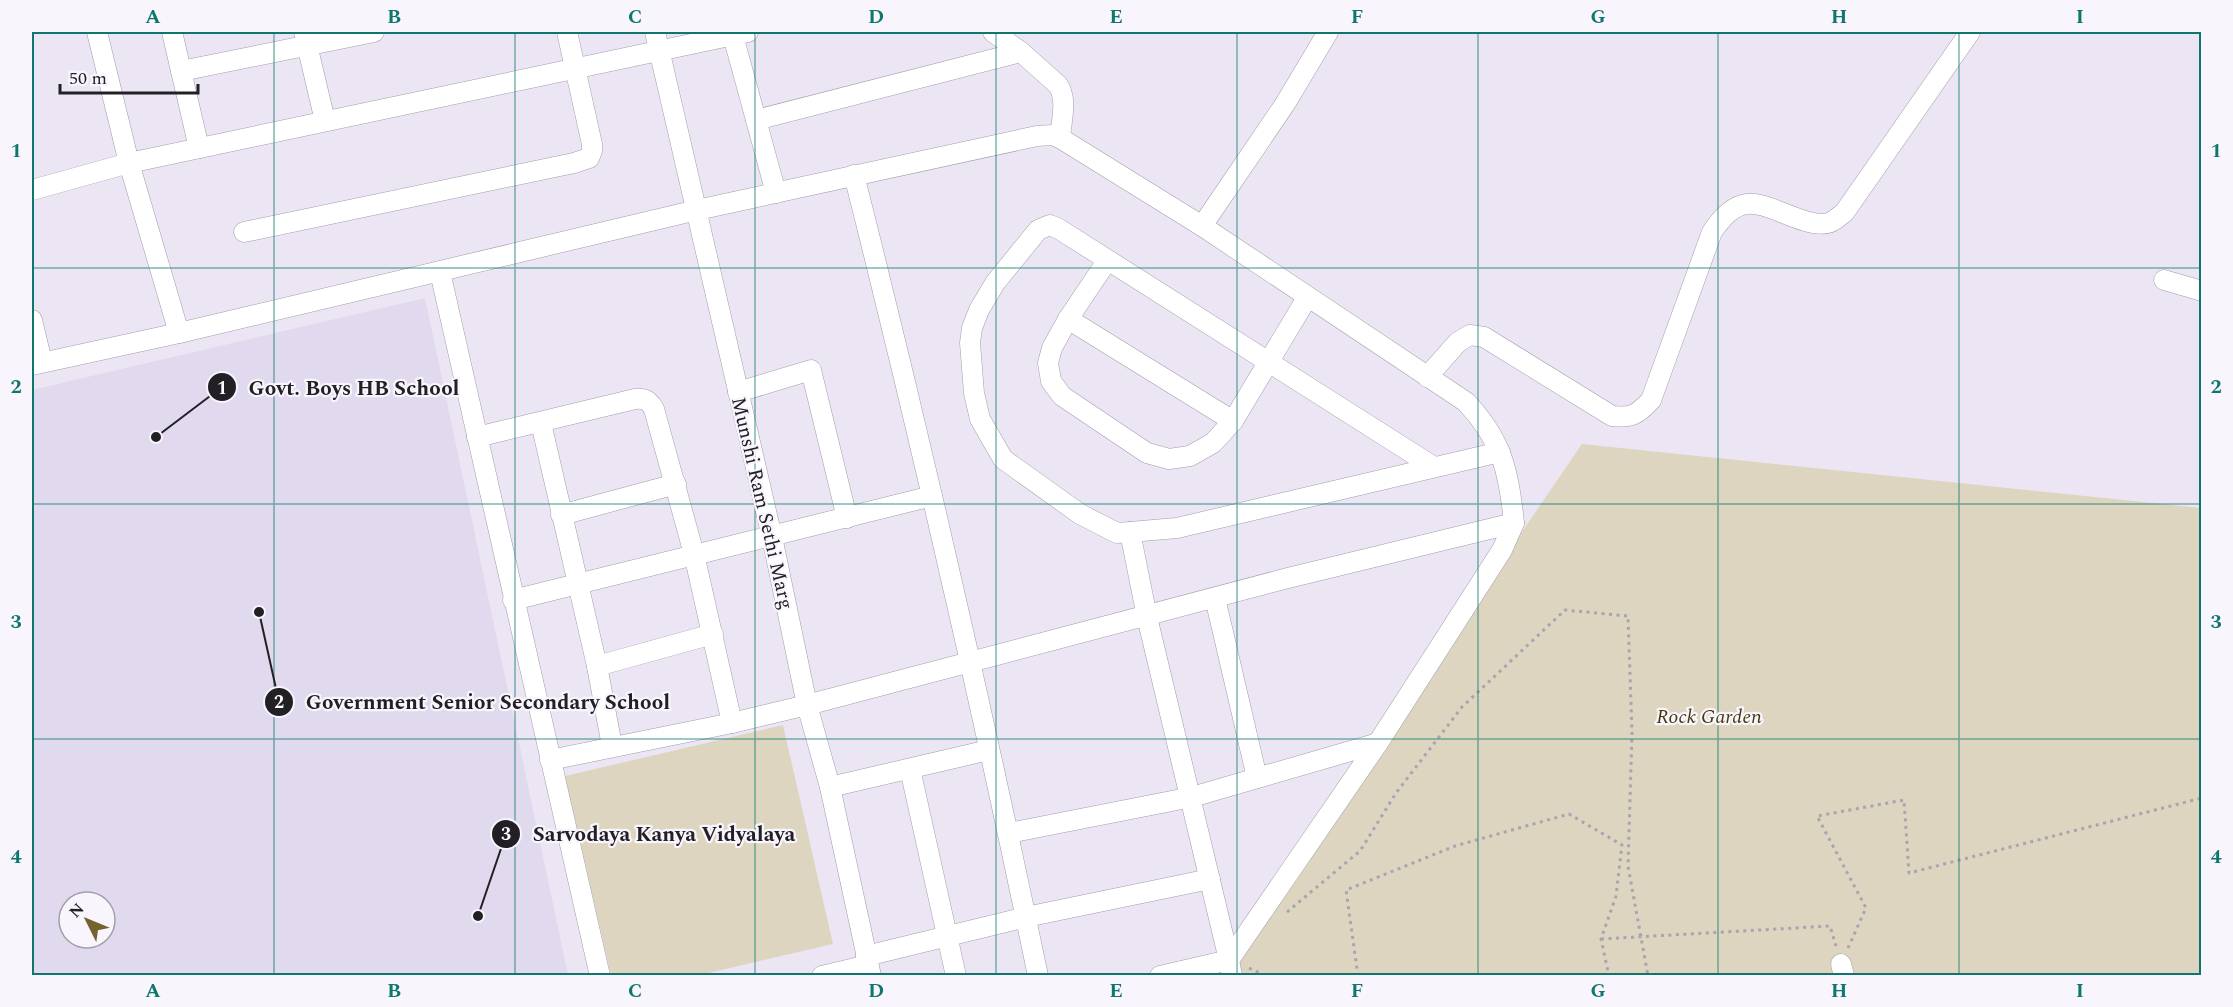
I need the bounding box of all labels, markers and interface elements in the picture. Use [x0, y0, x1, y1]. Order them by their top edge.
text: A [145, 2, 161, 32]
text: B [387, 2, 401, 32]
text: C [628, 2, 642, 32]
text: D [868, 2, 884, 32]
text: E [1109, 2, 1123, 32]
text: F [1351, 2, 1363, 32]
text: G [1590, 2, 1606, 32]
text: H [1831, 2, 1847, 32]
text: I [2076, 2, 2084, 32]
scale bar [60, 57, 198, 95]
text: 50 m [69, 65, 107, 92]
text: 1 [10, 136, 22, 166]
text: 1 [2210, 136, 2222, 166]
callout: Govt. Boys HB School [207, 368, 472, 407]
text: 2 [10, 372, 22, 402]
text: 2 [2210, 372, 2222, 402]
text: Govt. Boys HB School [249, 373, 460, 405]
text: 1 [217, 375, 227, 402]
street label: Munshi Ram Sethi Marg [723, 394, 801, 612]
text: 3 [10, 607, 22, 637]
text: 3 [2210, 607, 2222, 637]
callout: Government Senior Secondary School [264, 682, 682, 721]
text: Government Senior Secondary School [306, 687, 670, 719]
text: 2 [274, 689, 284, 716]
park label: Rock Garden [1656, 702, 1762, 732]
callout: Sarvodaya Kanya Vidyalaya [491, 814, 808, 853]
text: Sarvodaya Kanya Vidyalaya [533, 819, 795, 851]
text: 3 [501, 821, 511, 848]
text: 4 [10, 842, 22, 872]
text: 4 [2210, 842, 2222, 872]
north arrow [57, 890, 117, 950]
text: N [64, 897, 90, 923]
text: A [145, 976, 161, 1006]
text: B [387, 976, 401, 1006]
text: C [628, 976, 642, 1006]
text: D [868, 976, 884, 1006]
text: E [1109, 976, 1123, 1006]
text: F [1351, 976, 1363, 1006]
text: G [1590, 976, 1606, 1006]
text: H [1831, 976, 1847, 1006]
text: I [2076, 976, 2084, 1006]

